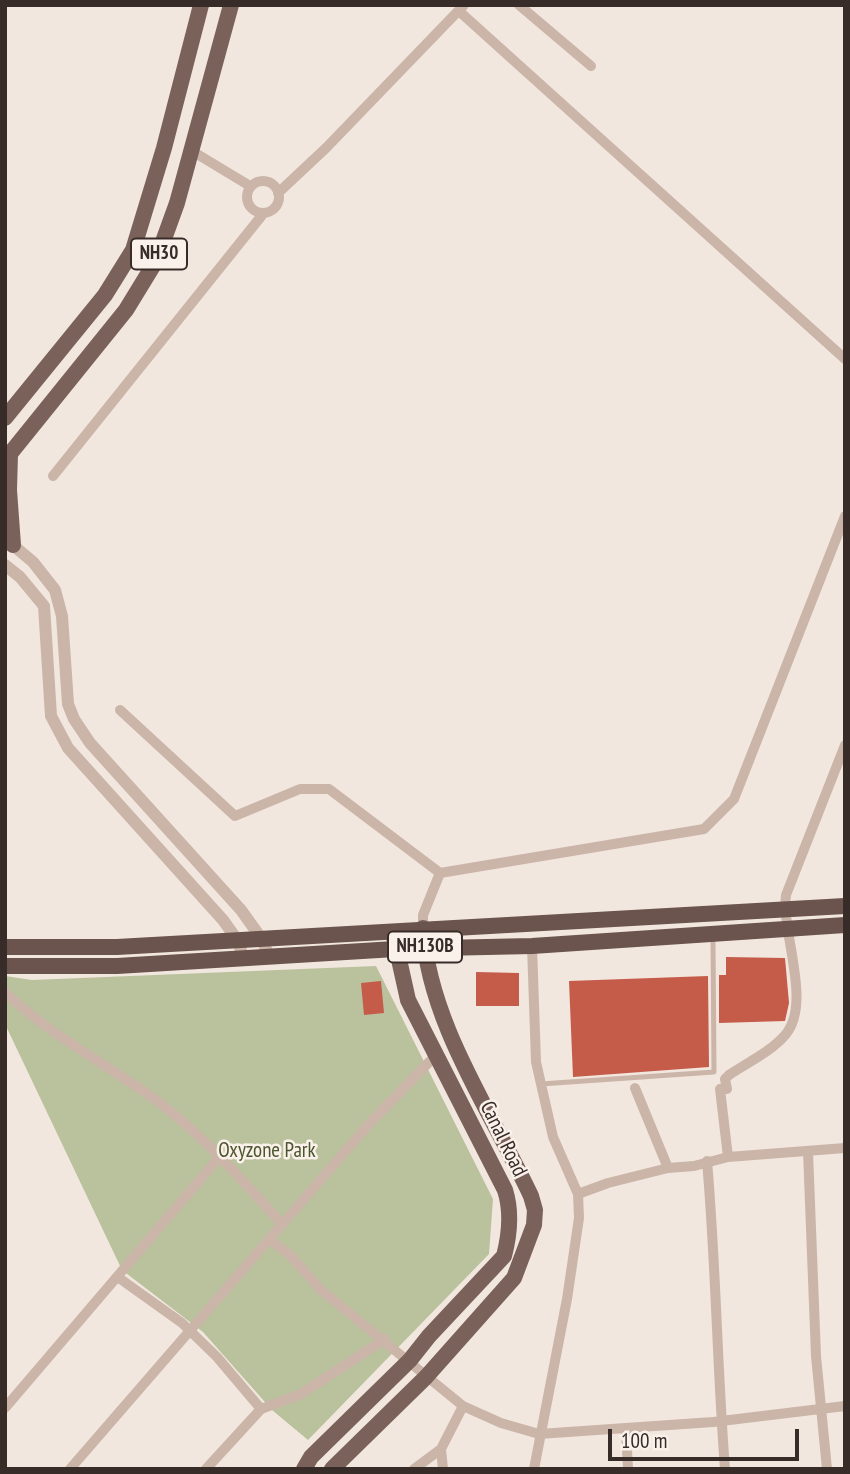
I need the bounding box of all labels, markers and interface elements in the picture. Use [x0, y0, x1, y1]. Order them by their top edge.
road number: NH30 [131, 238, 187, 270]
road number: NH130B [388, 931, 462, 962]
street label: Canal Road [474, 1097, 532, 1181]
park label: Oxyzone Park [218, 1138, 316, 1164]
scale bar [612, 1414, 803, 1458]
text: 100 m [621, 1427, 667, 1454]

